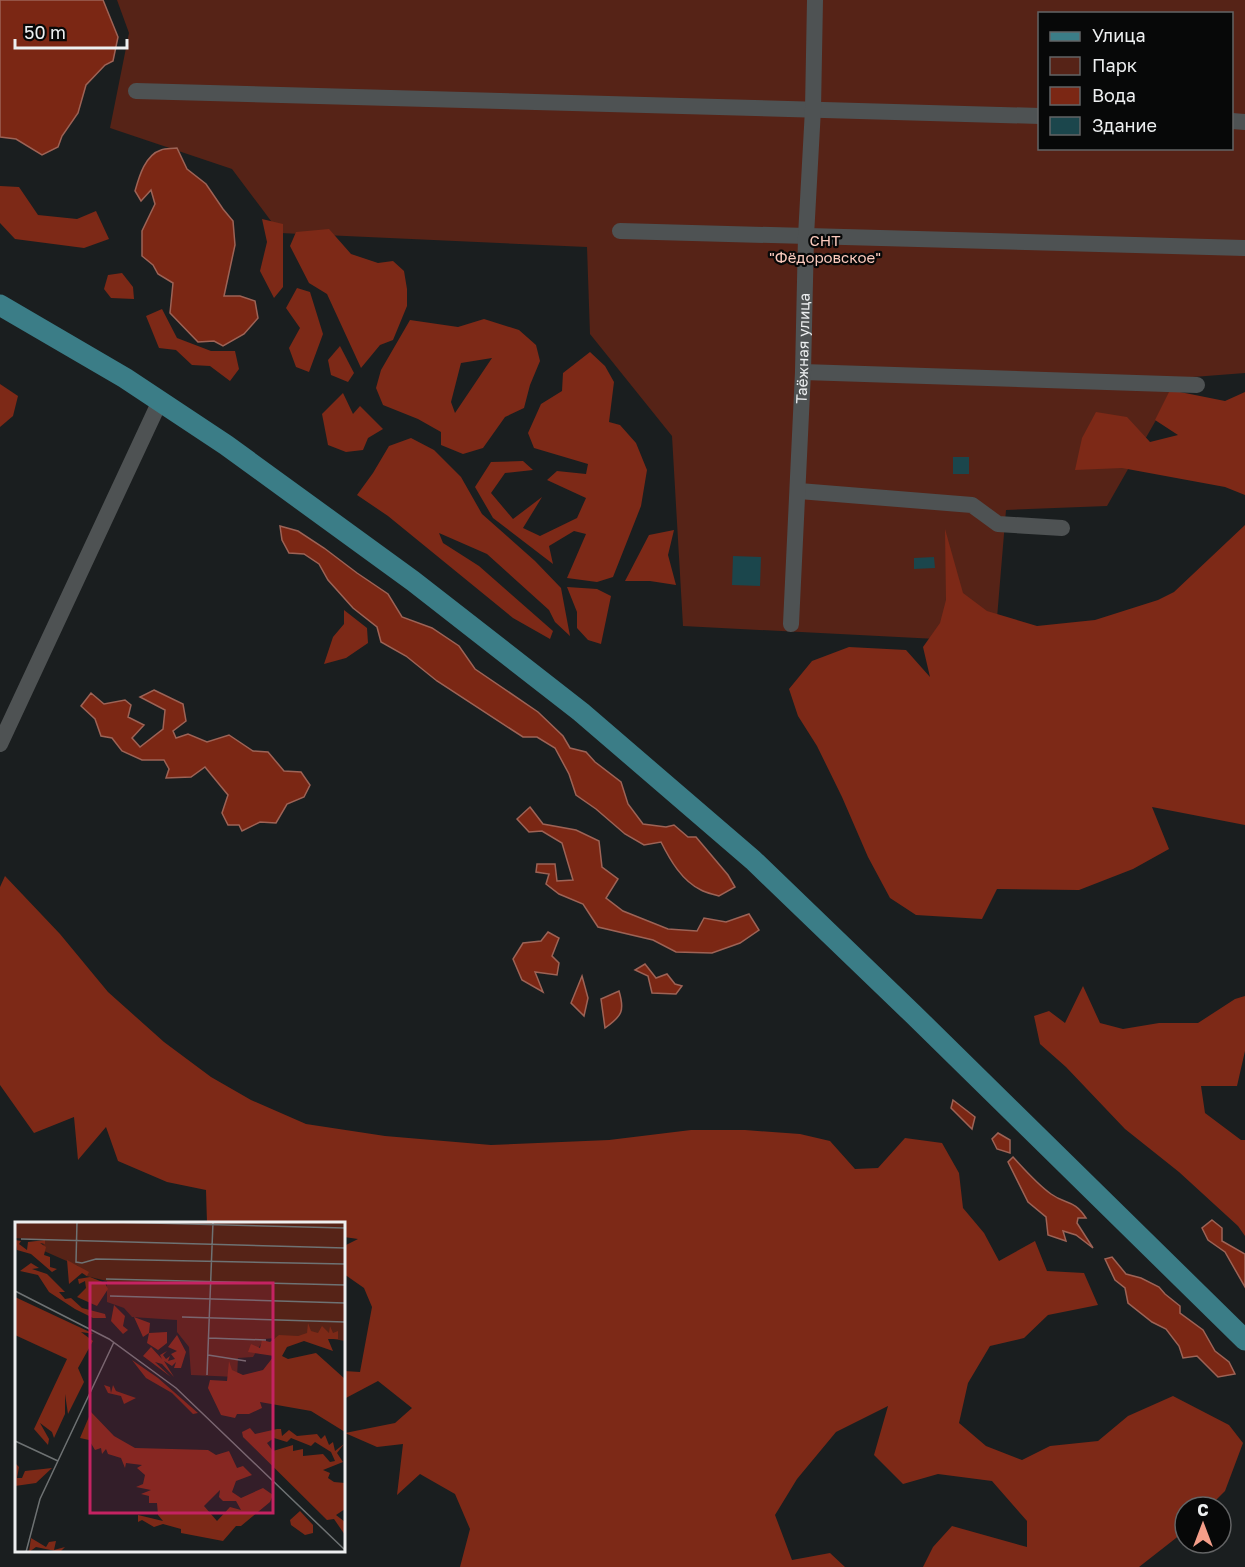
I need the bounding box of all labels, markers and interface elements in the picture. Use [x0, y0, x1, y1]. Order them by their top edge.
scale bar [15, 12, 128, 50]
legend [1038, 12, 1233, 150]
text: 50 m [24, 21, 66, 43]
text: Улица [1092, 24, 1146, 46]
text: Парк [1092, 54, 1137, 76]
text: Вода [1092, 84, 1136, 106]
text: Здание [1092, 114, 1157, 136]
park label: СНТ "Фёдоровское" [769, 231, 881, 266]
street label: Таёжная улица [792, 293, 813, 404]
inset map [15, 1222, 345, 1552]
north arrow [1173, 1495, 1233, 1555]
text: С [1197, 1500, 1209, 1520]

